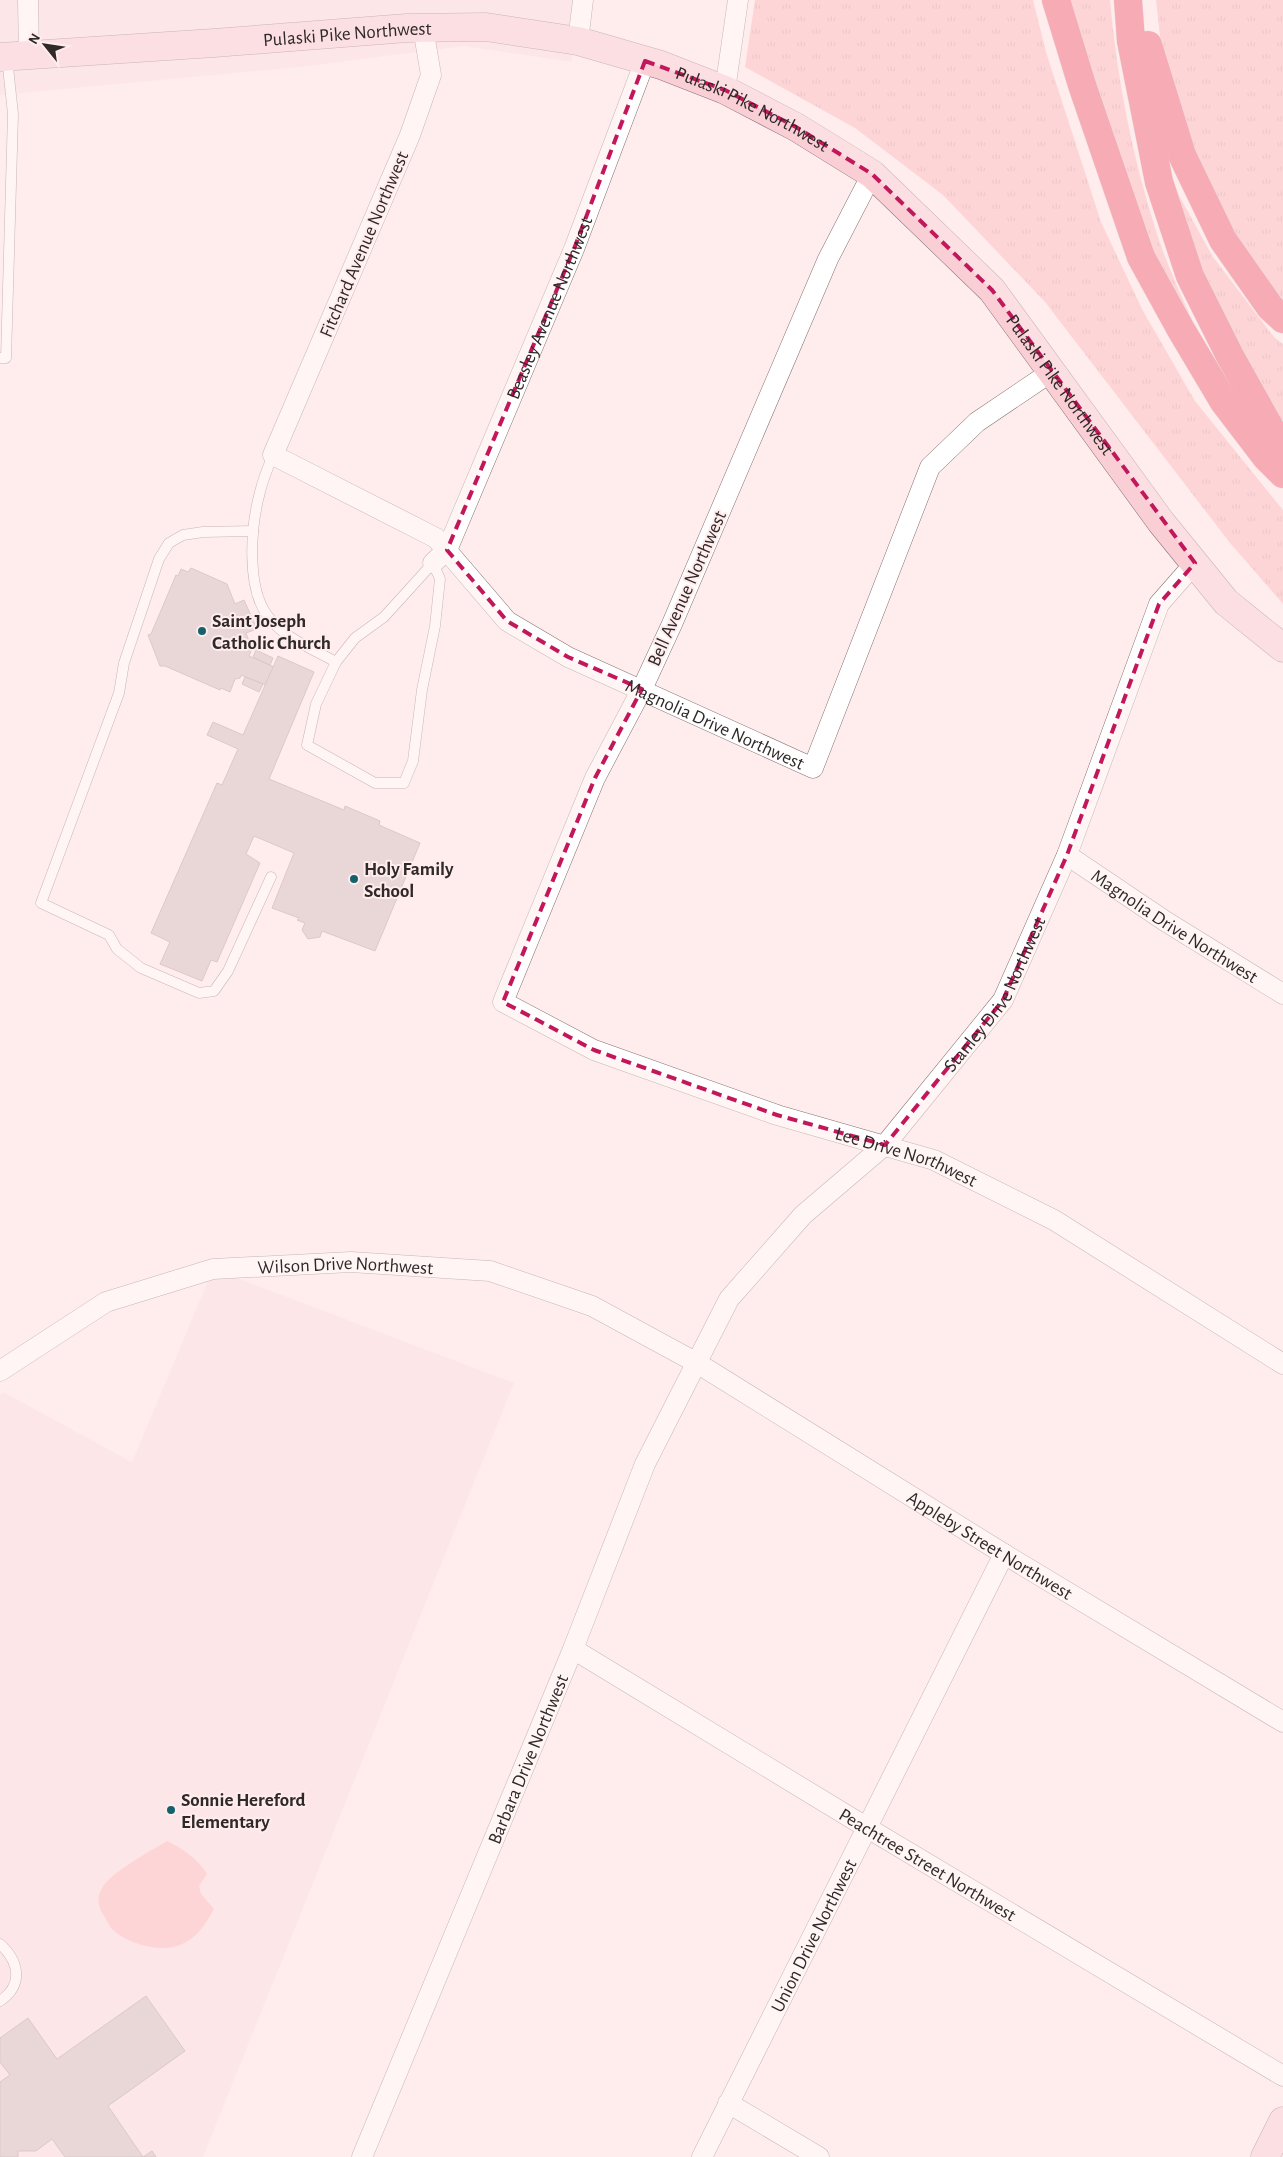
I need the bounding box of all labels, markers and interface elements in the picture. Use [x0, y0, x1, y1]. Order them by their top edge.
north arrow [20, 20, 70, 70]
street label: Pulaski Pike Northwest [262, 20, 432, 50]
text: N [26, 31, 43, 47]
street label: Pulaski Pike Northwest [673, 64, 832, 156]
street label: Fitchard Avenue Northwest [317, 149, 412, 340]
street label: Beasley Avenue Northwest [504, 214, 596, 402]
street label: Pulaski Pike Northwest [1002, 311, 1117, 459]
street label: Bell Avenue Northwest [645, 508, 730, 669]
place label: Saint Joseph Catholic Church [212, 612, 331, 653]
marker: Saint Joseph Catholic Church [196, 625, 208, 637]
street label: Magnolia Drive Northwest [622, 676, 807, 774]
place label: Holy Family School [364, 860, 454, 901]
street label: Magnolia Drive Northwest [1087, 866, 1261, 987]
marker: Holy Family School [348, 873, 360, 885]
street label: Stanley Drive Northwest [941, 914, 1049, 1076]
street label: Lee Drive Northwest [833, 1124, 980, 1191]
street label: Wilson Drive Northwest [257, 1254, 434, 1278]
street label: Appleby Street Northwest [903, 1488, 1075, 1604]
street label: Barbara Drive Northwest [485, 1672, 572, 1847]
place label: Sonnie Hereford Elementary [181, 1791, 306, 1832]
marker: Sonnie Hereford Elementary [165, 1804, 177, 1816]
street label: Peachtree Street Northwest [835, 1805, 1019, 1925]
street label: Union Drive Northwest [768, 1856, 861, 2016]

